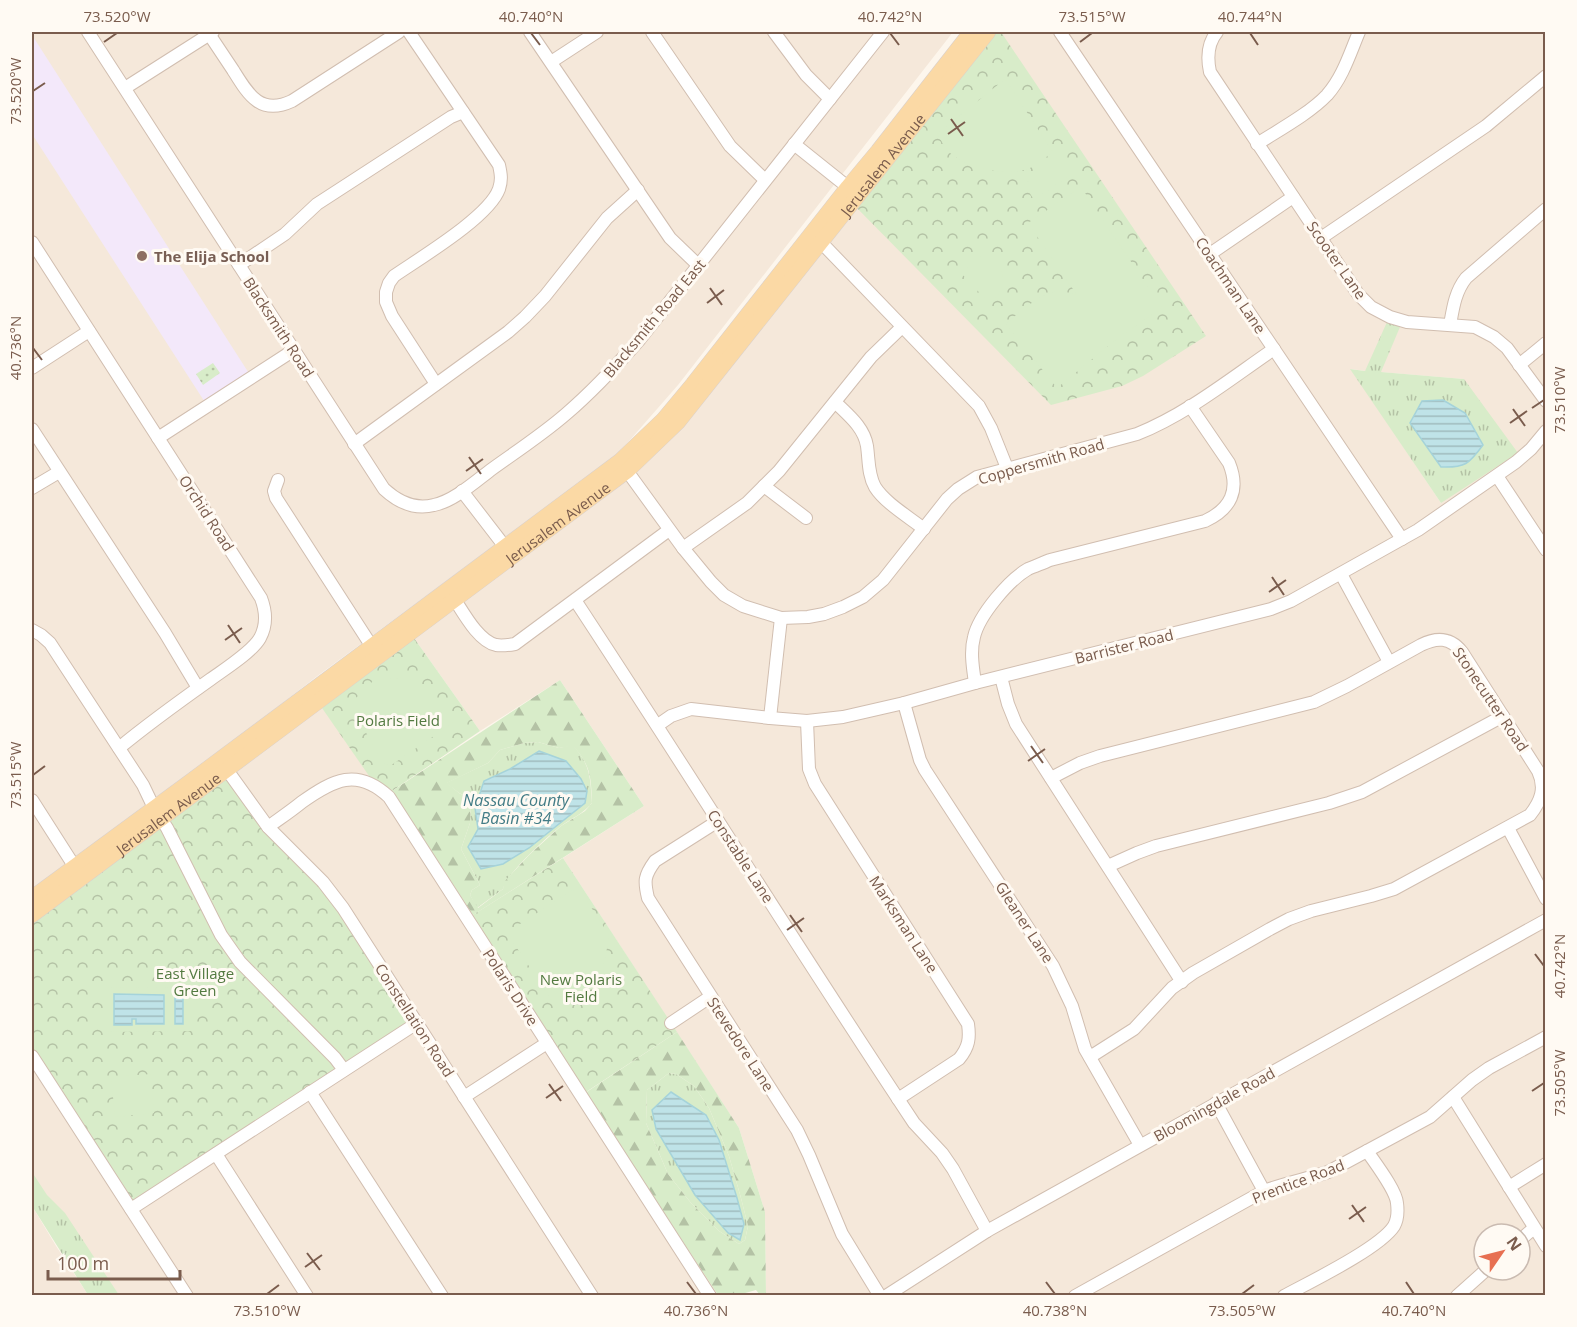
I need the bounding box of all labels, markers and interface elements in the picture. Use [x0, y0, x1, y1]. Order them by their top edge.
text: 73.520°W [83, 6, 151, 26]
text: 40.740°N [499, 6, 563, 26]
text: 40.742°N [858, 6, 922, 26]
text: 73.515°W [1058, 6, 1126, 26]
text: 40.744°N [1218, 6, 1282, 26]
text: 73.520°W [5, 57, 25, 125]
street label: Jerusalem Avenue [834, 109, 930, 222]
street label: Scooter Lane [1303, 217, 1371, 303]
street label: Coachman Lane [1191, 233, 1271, 337]
place label: The Elija School [154, 246, 269, 266]
marker: The Elija School [135, 249, 149, 263]
street label: Blacksmith Road East [598, 255, 710, 381]
street label: Blacksmith Road [239, 273, 319, 381]
text: 40.736°N [5, 316, 25, 380]
text: 73.510°W [1549, 366, 1569, 434]
street label: Coppersmith Road [976, 433, 1106, 489]
street label: Orchid Road [175, 471, 239, 555]
street label: Jerusalem Avenue [500, 477, 614, 569]
street label: Barrister Road [1073, 624, 1175, 668]
street label: Stonecutter Road [1449, 643, 1533, 755]
park label: Polaris Field [356, 710, 440, 730]
text: 73.515°W [5, 741, 25, 809]
street label: Jerusalem Avenue [110, 768, 225, 860]
water label: Nassau County Basin #34 [463, 789, 571, 829]
street label: Constable Lane [703, 805, 779, 907]
street label: Marksman Lane [865, 872, 943, 976]
street label: Gleaner Lane [991, 878, 1059, 966]
text: 40.742°N [1549, 934, 1569, 998]
street label: Polaris Drive [479, 945, 543, 1029]
street label: Constellation Road [371, 959, 459, 1081]
park label: East Village Green [156, 963, 234, 1000]
park label: New Polaris Field [540, 969, 622, 1006]
street label: Stevedore Lane [703, 993, 779, 1095]
text: 73.505°W [1549, 1049, 1569, 1117]
street label: Bloomingdale Road [1150, 1062, 1278, 1146]
street label: Prentice Road [1249, 1154, 1347, 1208]
north arrow [1472, 1222, 1532, 1282]
text: N [1502, 1232, 1527, 1255]
scale bar [48, 1243, 180, 1281]
text: 100 m [57, 1251, 109, 1275]
text: 73.510°W [233, 1300, 301, 1320]
text: 40.736°N [664, 1300, 728, 1320]
text: 40.738°N [1023, 1300, 1087, 1320]
text: 73.505°W [1208, 1300, 1276, 1320]
text: 40.740°N [1382, 1300, 1446, 1320]

